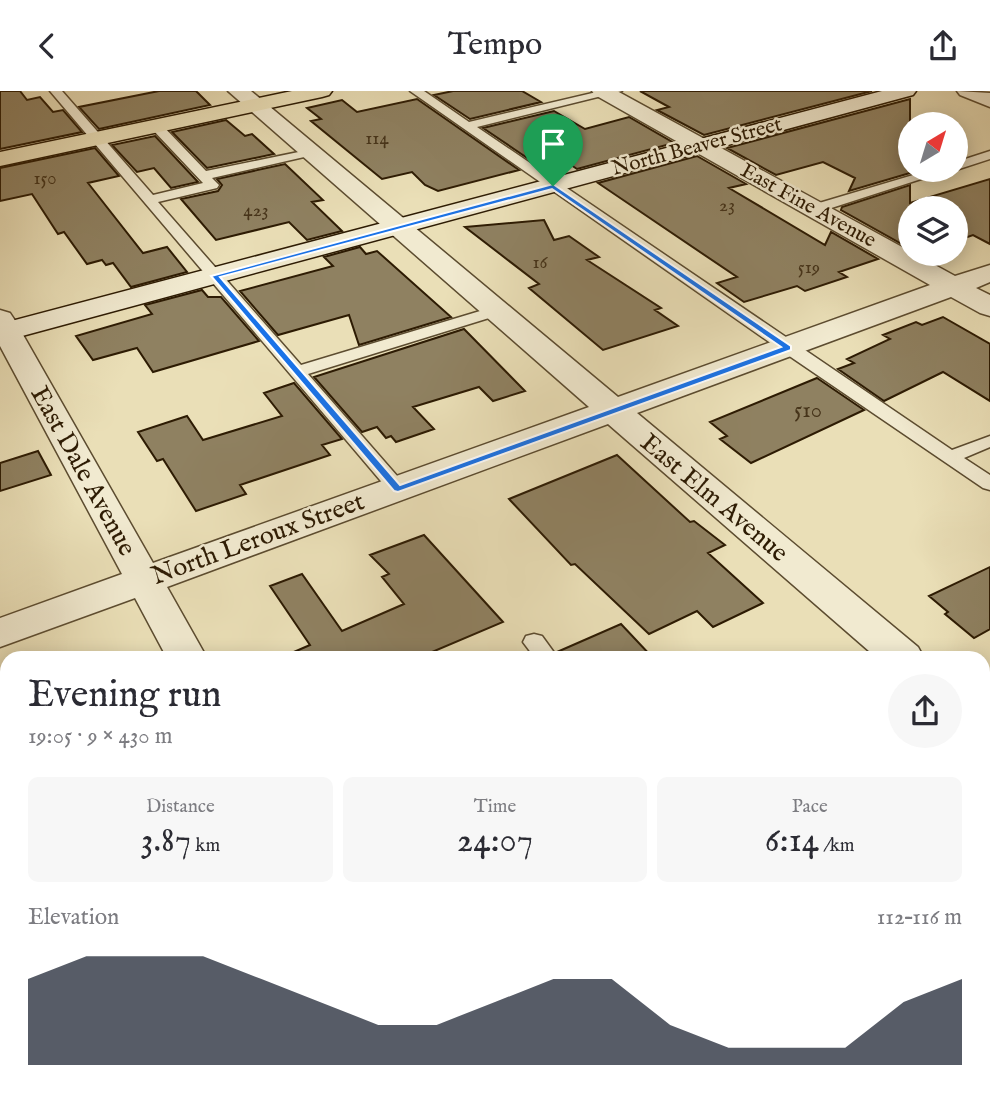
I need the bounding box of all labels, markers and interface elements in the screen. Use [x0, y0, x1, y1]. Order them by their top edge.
text: Tempo [448, 25, 542, 66]
icon: back [28, 27, 66, 65]
icon: share [924, 27, 962, 65]
street label: North Beaver Street [609, 111, 785, 183]
north arrow [898, 112, 968, 182]
map controls [898, 112, 968, 266]
pin [523, 114, 583, 186]
icon: arrive [534, 125, 572, 163]
house number: 114 [365, 127, 389, 151]
street label: East Fine Avenue [735, 158, 881, 255]
house number: 150 [33, 167, 57, 191]
house number: 23 [719, 194, 735, 218]
button: layers [898, 196, 968, 266]
house number: 423 [243, 199, 269, 223]
house number: 16 [532, 251, 549, 275]
house number: 519 [798, 256, 820, 280]
street label: East Dale Avenue [23, 380, 143, 562]
house number: 510 [794, 396, 822, 425]
street label: East Elm Avenue [633, 426, 795, 570]
street label: North Leroux Street [147, 485, 369, 593]
text: Evening run [28, 672, 222, 720]
button: share [888, 674, 962, 748]
text: 19:05 · 9 × 430 m [28, 722, 172, 751]
text: Distance [146, 795, 215, 819]
text: Time [474, 795, 516, 819]
text: Pace [792, 795, 828, 819]
text: 3.87 [140, 819, 191, 864]
text: 24:07 [457, 819, 533, 864]
text: 6:14 [765, 819, 819, 864]
text: km [191, 834, 220, 858]
text: /km [819, 834, 854, 858]
text: Elevation [28, 903, 119, 932]
text: 112–116 m [877, 903, 962, 932]

